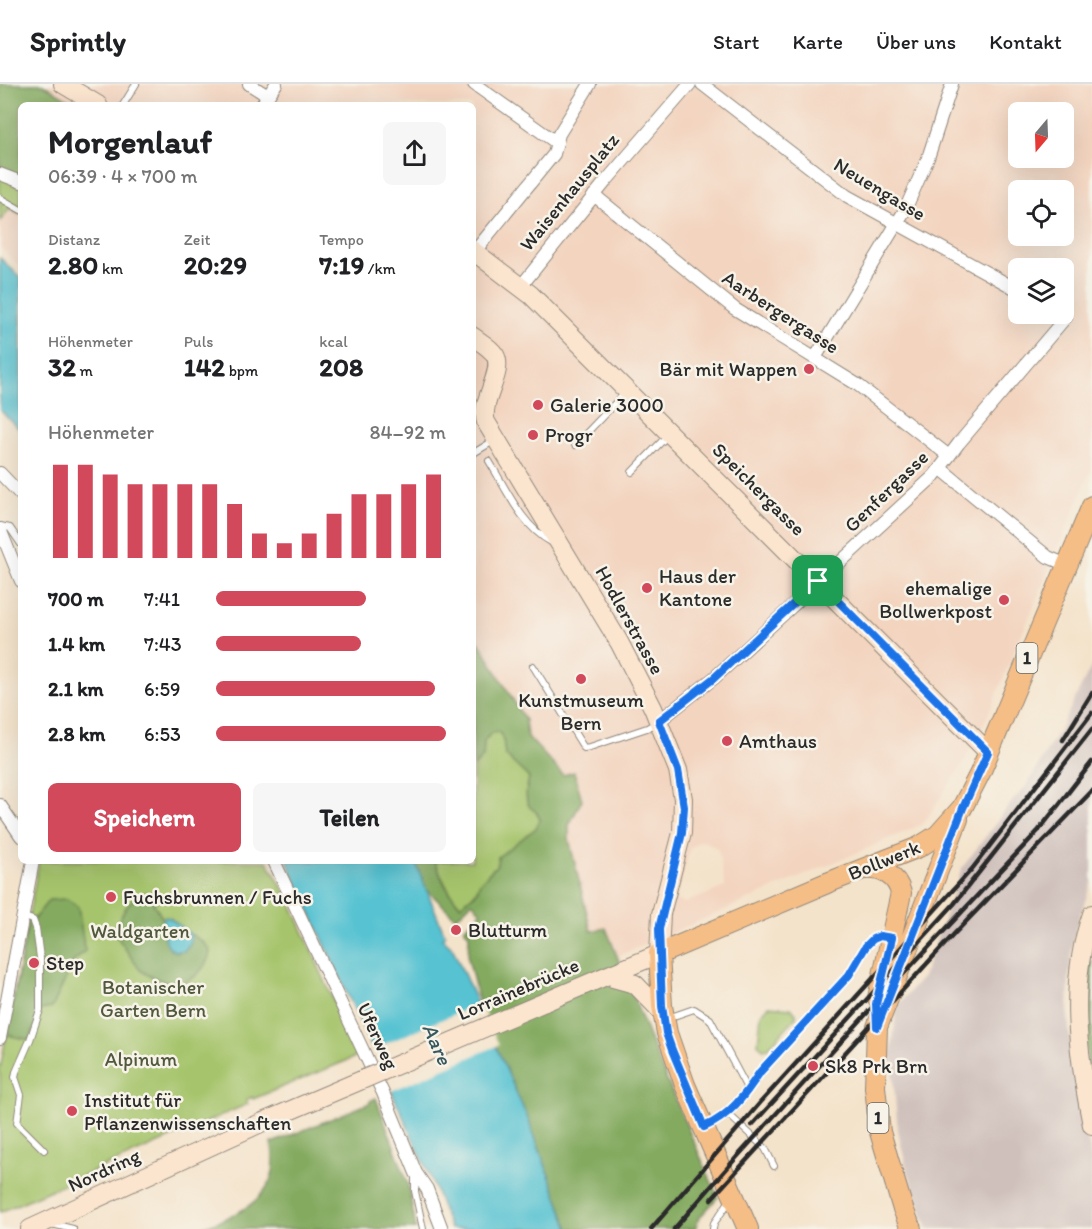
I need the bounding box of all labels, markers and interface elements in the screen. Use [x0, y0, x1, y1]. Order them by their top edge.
text: Sprintly [30, 24, 126, 58]
text: Start [713, 29, 759, 54]
text: Karte [792, 29, 843, 54]
text: Über uns [876, 29, 956, 54]
text: Kontakt [989, 29, 1062, 54]
north arrow [1008, 102, 1074, 168]
map controls [1008, 102, 1074, 324]
text: Morgenlauf [48, 122, 212, 161]
button: share [383, 122, 446, 185]
street label: Waisenhausplatz [514, 128, 624, 256]
street label: Neuengasse [830, 152, 930, 226]
text: 06:39 · 4 × 700 m [48, 164, 198, 188]
button: locate [1008, 180, 1074, 246]
text: Distanz [48, 230, 100, 249]
text: Zeit [184, 230, 211, 249]
text: Tempo [319, 230, 364, 249]
text: 2.80 [48, 249, 98, 281]
text: 20:29 [184, 249, 247, 281]
text: 7:19 [319, 249, 364, 281]
button: layers [1008, 258, 1074, 324]
text: km [98, 259, 123, 278]
text: /km [364, 259, 396, 278]
street label: Aarbergergasse [718, 265, 844, 359]
text: Höhenmeter [48, 332, 133, 351]
text: Puls [184, 332, 213, 351]
text: kcal [319, 332, 348, 351]
text: 32 [48, 351, 76, 383]
text: 142 [184, 351, 225, 383]
text: 208 [319, 351, 363, 383]
place label: Bär mit Wappen [660, 357, 797, 381]
text: m [76, 361, 93, 380]
text: bpm [225, 361, 258, 380]
marker: Bär mit Wappen [802, 362, 816, 376]
place label: Galerie 3000 [550, 393, 664, 417]
marker: Galerie 3000 [531, 398, 545, 412]
text: Höhenmeter [48, 420, 154, 444]
text: 84–92 m [370, 420, 446, 444]
place label: Progr [545, 423, 593, 447]
marker: Progr [526, 428, 540, 442]
street label: Speichergasse [707, 437, 811, 541]
street label: Genfergasse [839, 445, 933, 537]
pin [792, 555, 843, 606]
street label: Hodlerstrasse [590, 562, 670, 678]
place label: Haus der Kantone [659, 564, 736, 611]
icon: arrive [801, 564, 834, 597]
place label: ehemalige Bollwerkpost [879, 576, 993, 623]
marker: Haus der Kantone [640, 581, 654, 595]
text: 700 m [48, 587, 104, 611]
text: 7:41 [144, 587, 180, 611]
marker: ehemalige Bollwerkpost [997, 593, 1011, 607]
text: 1.4 km [48, 632, 105, 656]
text: 7:43 [144, 632, 182, 656]
road number: 1 [1016, 643, 1038, 673]
marker: Kunstmuseum Bern [574, 672, 588, 686]
text: 2.1 km [48, 677, 104, 701]
text: 6:59 [144, 677, 180, 701]
place label: Kunstmuseum Bern [518, 688, 644, 735]
text: 2.8 km [48, 722, 105, 746]
text: 6:53 [144, 722, 181, 746]
place label: Amthaus [739, 729, 817, 753]
marker: Amthaus [720, 734, 734, 748]
button: Speichern [48, 783, 241, 852]
button: Teilen [253, 783, 446, 852]
street label: Bollwerk [844, 835, 924, 885]
place label: Fuchsbrunnen / Fuchs [123, 885, 312, 909]
marker: Fuchsbrunnen / Fuchs [104, 890, 118, 904]
place label: Blutturm [468, 918, 547, 942]
park label: Waldgarten [90, 919, 190, 943]
marker: Blutturm [449, 923, 463, 937]
place label: Step [46, 951, 84, 975]
street label: Lorrainebrücke [454, 953, 582, 1025]
marker: Step [27, 956, 41, 970]
park label: Botanischer Garten Bern [100, 975, 206, 1022]
street label: Uferweg [352, 999, 404, 1074]
water label: Aare [417, 1019, 458, 1069]
park label: Alpinum [105, 1047, 177, 1071]
place label: Sk8 Prk Brn [825, 1054, 928, 1078]
marker: Sk8 Prk Brn [806, 1059, 820, 1073]
place label: Institut für Pflanzenwissenschaften [84, 1088, 291, 1135]
road number: 1 [868, 1103, 888, 1133]
marker: Institut für Pflanzenwissenschaften [65, 1104, 79, 1118]
street label: Nordring [64, 1143, 145, 1197]

